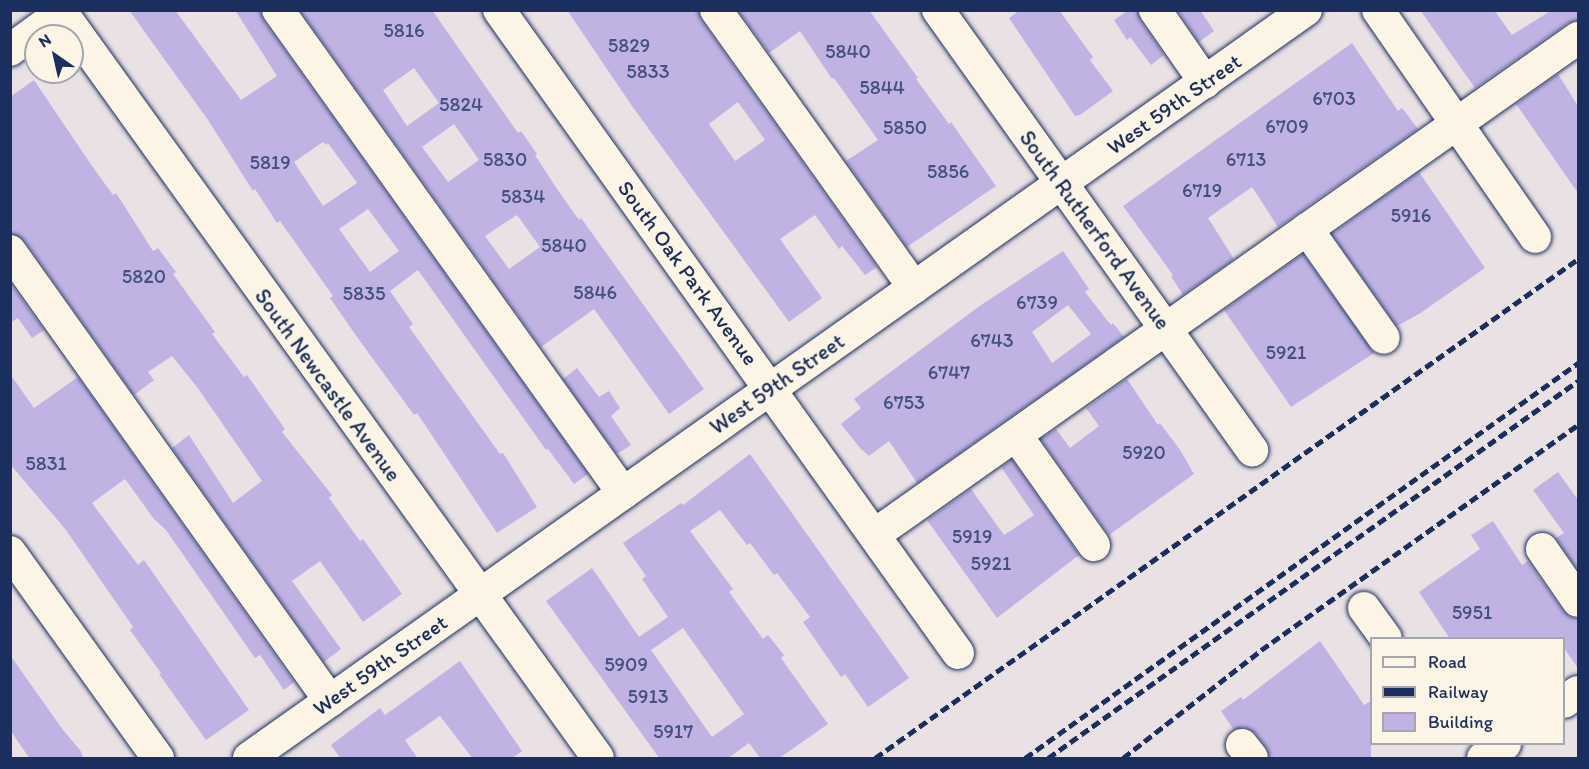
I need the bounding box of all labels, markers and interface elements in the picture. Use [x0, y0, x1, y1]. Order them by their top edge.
house number: 5816 [383, 18, 425, 42]
north arrow [24, 24, 84, 84]
text: N [35, 29, 55, 51]
house number: 5829 [608, 33, 650, 57]
house number: 5840 [825, 39, 871, 63]
street label: West 59th Street [1102, 48, 1246, 160]
house number: 5833 [626, 59, 670, 83]
house number: 5844 [859, 75, 905, 99]
house number: 6703 [1312, 86, 1356, 110]
house number: 5824 [439, 92, 483, 116]
house number: 6709 [1265, 114, 1309, 138]
house number: 5850 [883, 115, 927, 139]
street label: South Rutherford Avenue [1014, 126, 1176, 334]
house number: 5830 [483, 147, 527, 171]
house number: 6713 [1226, 147, 1266, 171]
house number: 5819 [249, 150, 291, 174]
house number: 5856 [927, 159, 969, 183]
street label: South Oak Park Avenue [612, 176, 764, 370]
house number: 6719 [1182, 178, 1222, 202]
house number: 5834 [501, 184, 545, 208]
house number: 5916 [1391, 203, 1431, 227]
house number: 5840 [541, 233, 587, 257]
house number: 5820 [122, 264, 166, 288]
house number: 5846 [573, 280, 617, 304]
house number: 5835 [343, 281, 385, 305]
street label: South Newcastle Avenue [250, 284, 406, 486]
house number: 6739 [1016, 290, 1058, 314]
street label: West 59th Street [705, 328, 849, 440]
house number: 6743 [970, 328, 1014, 352]
house number: 5921 [1266, 340, 1306, 364]
house number: 6747 [928, 360, 970, 384]
house number: 6753 [883, 390, 925, 414]
house number: 5920 [1122, 440, 1166, 464]
house number: 5831 [25, 451, 67, 475]
house number: 5919 [952, 524, 992, 548]
house number: 5921 [971, 551, 1011, 575]
house number: 5951 [1452, 600, 1492, 624]
street label: West 59th Street [308, 609, 452, 721]
legend [1370, 637, 1565, 745]
text: Road [1428, 651, 1467, 673]
house number: 5909 [604, 652, 648, 676]
text: Railway [1428, 681, 1488, 703]
house number: 5913 [627, 684, 669, 708]
text: Building [1428, 711, 1493, 733]
house number: 5917 [653, 719, 693, 743]

